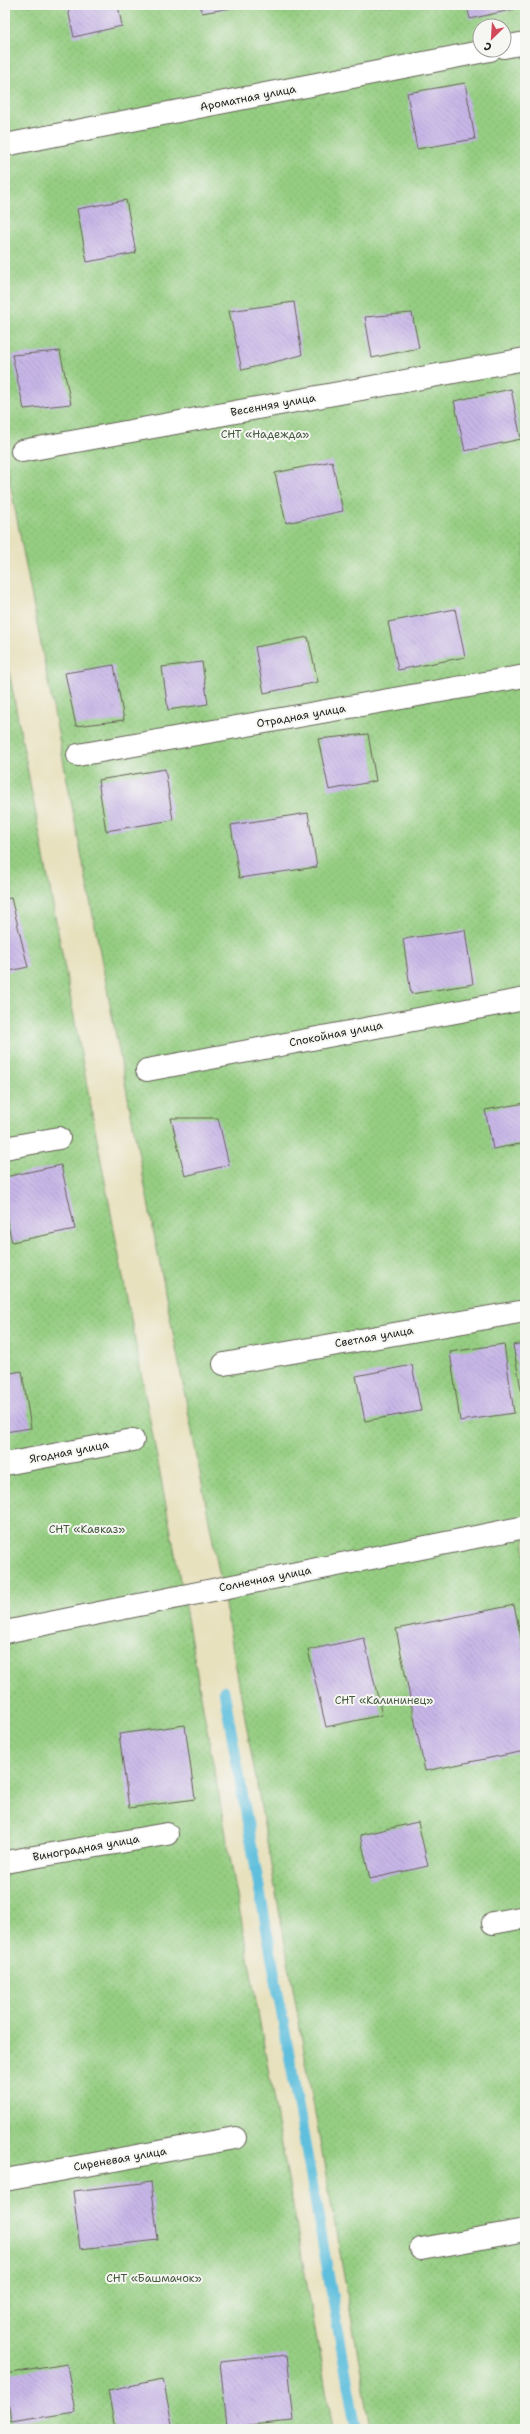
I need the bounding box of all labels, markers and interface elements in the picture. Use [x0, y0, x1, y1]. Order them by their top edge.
north arrow [472, 18, 512, 58]
text: С [482, 38, 494, 55]
street label: Ароматная улица [199, 81, 297, 115]
street label: Весенняя улица [229, 390, 317, 420]
park label: СНТ «Надежда» [221, 427, 309, 442]
street label: Отрадная улица [255, 701, 347, 731]
street label: Спокойная улица [288, 1018, 384, 1050]
street label: Светлая улица [334, 1323, 415, 1351]
street label: Ягодная улица [28, 1437, 110, 1467]
park label: СНТ «Кавказ» [49, 1522, 125, 1537]
street label: Солнечная улица [218, 1563, 313, 1595]
park label: СНТ «Калининец» [335, 1693, 433, 1708]
street label: Виноградная улица [32, 1831, 141, 1865]
street label: Сиреневая улица [72, 2143, 168, 2175]
park label: СНТ «Башмачок» [106, 2271, 202, 2286]

